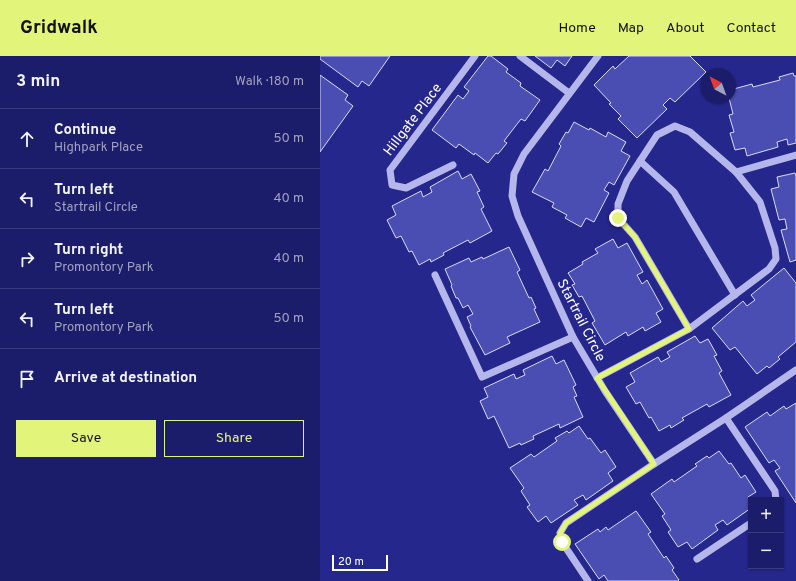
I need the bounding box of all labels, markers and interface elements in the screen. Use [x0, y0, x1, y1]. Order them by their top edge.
text: Gridwalk [20, 16, 98, 40]
text: Home [559, 20, 596, 37]
text: Map [618, 20, 644, 37]
text: About [666, 20, 705, 37]
text: Contact [727, 20, 776, 37]
north arrow [700, 68, 736, 104]
text: 3 min [16, 71, 60, 93]
text: Walk · 180 m [235, 74, 304, 90]
street label: Hillgate Place [380, 80, 446, 160]
text: Continue [54, 121, 116, 140]
icon: ahead [16, 128, 38, 150]
text: 50 m [274, 131, 304, 147]
text: Highpark Place [54, 140, 143, 156]
text: Turn left [54, 181, 114, 200]
icon: left [16, 188, 38, 210]
text: 40 m [274, 191, 304, 207]
text: Startrail Circle [54, 200, 138, 216]
route end [609, 209, 627, 227]
text: Turn right [54, 241, 123, 260]
icon: right [16, 248, 38, 270]
text: 40 m [274, 251, 304, 267]
text: Promontory Park [54, 260, 154, 276]
street label: Startrail Circle [553, 277, 609, 365]
text: Turn left [54, 301, 114, 320]
icon: left [16, 308, 38, 330]
text: 50 m [274, 311, 304, 327]
text: Promontory Park [54, 320, 154, 336]
icon: arrive [16, 368, 38, 390]
text: Arrive at destination [54, 369, 197, 388]
button: Save [16, 420, 156, 457]
button: Share [164, 420, 304, 457]
map controls [748, 497, 784, 569]
button: + [748, 497, 784, 533]
route start [553, 533, 571, 551]
button: − [748, 533, 784, 569]
scale bar [332, 553, 388, 572]
text: 20 m [338, 555, 364, 569]

